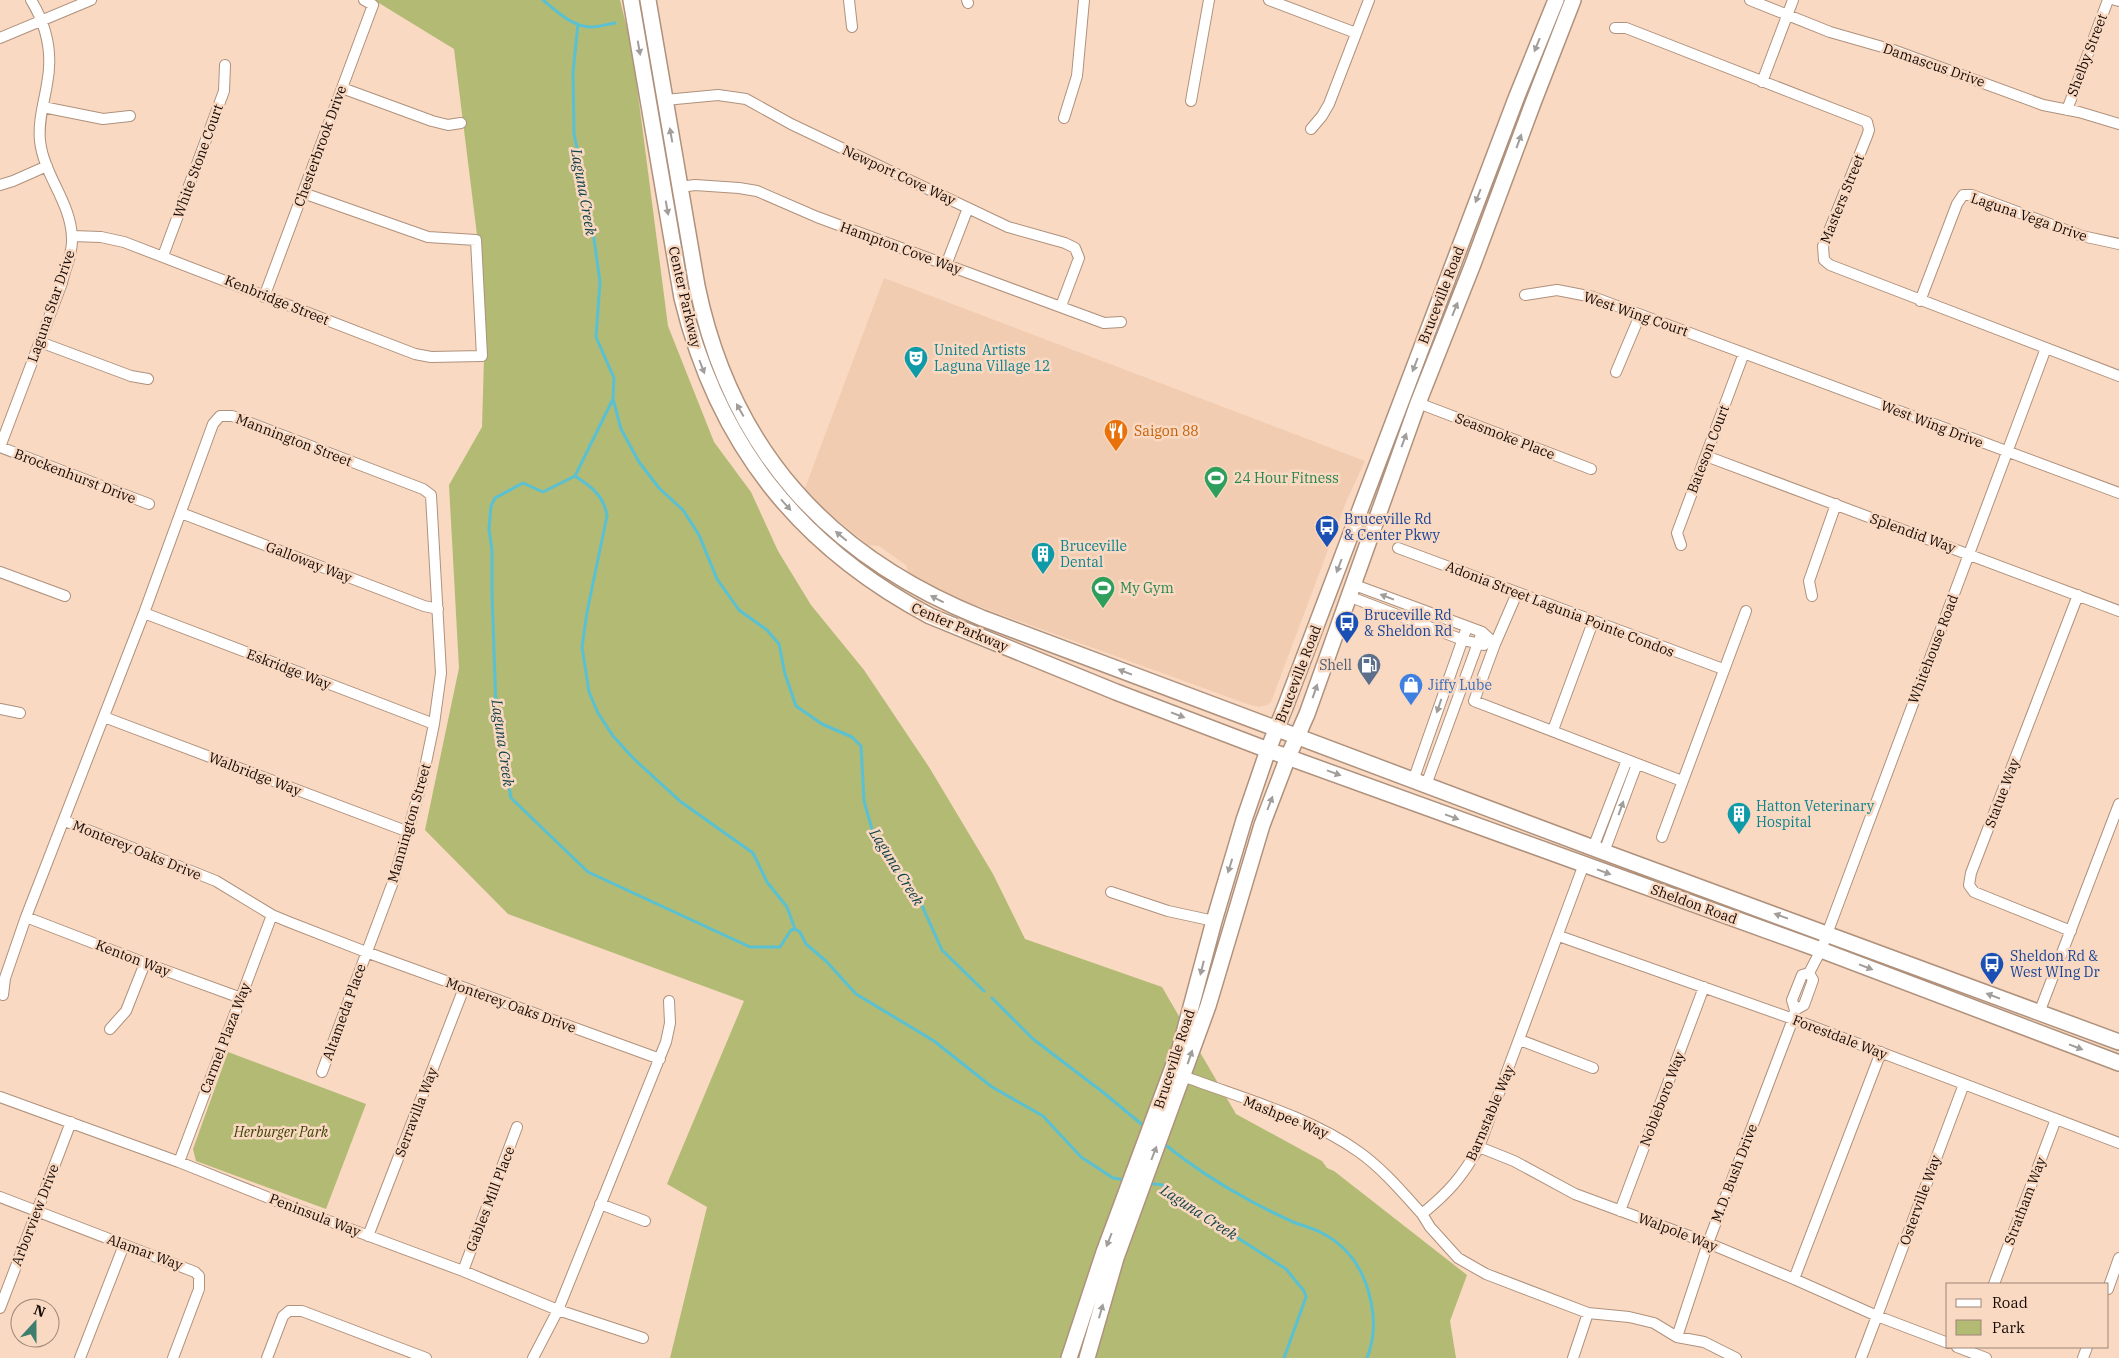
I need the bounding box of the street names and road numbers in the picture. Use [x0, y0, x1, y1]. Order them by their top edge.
street label: Shelby Street [2063, 11, 2111, 99]
street label: Damascus Drive [1881, 39, 1987, 91]
street label: Chesterbrook Drive [290, 83, 350, 209]
street label: White Stone Court [169, 102, 227, 220]
street label: Newport Cove Way [840, 141, 959, 209]
street label: Masters Street [1816, 152, 1868, 246]
street label: Laguna Vega Drive [1968, 189, 2090, 245]
street label: Hampton Cove Way [838, 218, 965, 279]
street label: Bruceville Road [1414, 243, 1468, 347]
street label: Center Parkway [665, 244, 706, 350]
street label: Laguna Star Drive [23, 247, 79, 365]
street label: Kenbridge Street [222, 271, 332, 329]
street label: West Wing Court [1581, 288, 1691, 340]
street label: West Wing Drive [1878, 396, 1986, 452]
street label: Bateson Court [1683, 402, 1733, 496]
street label: Seasmoke Place [1453, 409, 1557, 463]
street label: Mannington Street [233, 410, 355, 470]
street label: Brockenhurst Drive [12, 444, 138, 508]
street label: Splendid Way [1868, 509, 1959, 557]
street label: Galloway Way [263, 537, 355, 587]
street label: Adonia Street Lagunia Pointe Condos [1443, 557, 1677, 661]
street label: Whitehouse Road [1904, 591, 1962, 706]
street label: Center Parkway [909, 598, 1012, 656]
street label: Bruceville Road [1271, 622, 1325, 726]
street label: Eskridge Way [244, 645, 334, 694]
street label: Walbridge Way [206, 748, 304, 800]
street label: Statue Way [1981, 755, 2024, 830]
street label: Mannington Street [383, 761, 435, 885]
street label: Monterey Oaks Drive [70, 816, 204, 884]
street label: Sheldon Road [1648, 880, 1740, 928]
street label: Kenton Way [93, 935, 173, 981]
street label: Altameda Place [318, 961, 370, 1063]
street label: Monterey Oaks Drive [443, 973, 579, 1037]
street label: Carmel Plaza Way [196, 980, 255, 1096]
street label: Bruceville Road [1149, 1007, 1199, 1111]
street label: Forestdale Way [1790, 1011, 1891, 1064]
street label: Nobleboro Way [1636, 1048, 1689, 1149]
street label: Barnstable Way [1462, 1062, 1518, 1164]
street label: Serravilla Way [391, 1064, 442, 1159]
street label: Mashpee Way [1241, 1092, 1332, 1142]
street label: M.D. Bush Drive [1707, 1121, 1761, 1225]
street label: Gables Mill Place [462, 1144, 518, 1254]
street label: Osterville Way [1895, 1152, 1945, 1248]
street label: Stratham Way [2000, 1154, 2050, 1247]
street label: Arborview Drive [7, 1161, 63, 1269]
street label: Peninsula Way [267, 1189, 364, 1241]
street label: Walpole Way [1636, 1209, 1721, 1256]
street label: Alamar Way [105, 1230, 186, 1274]

